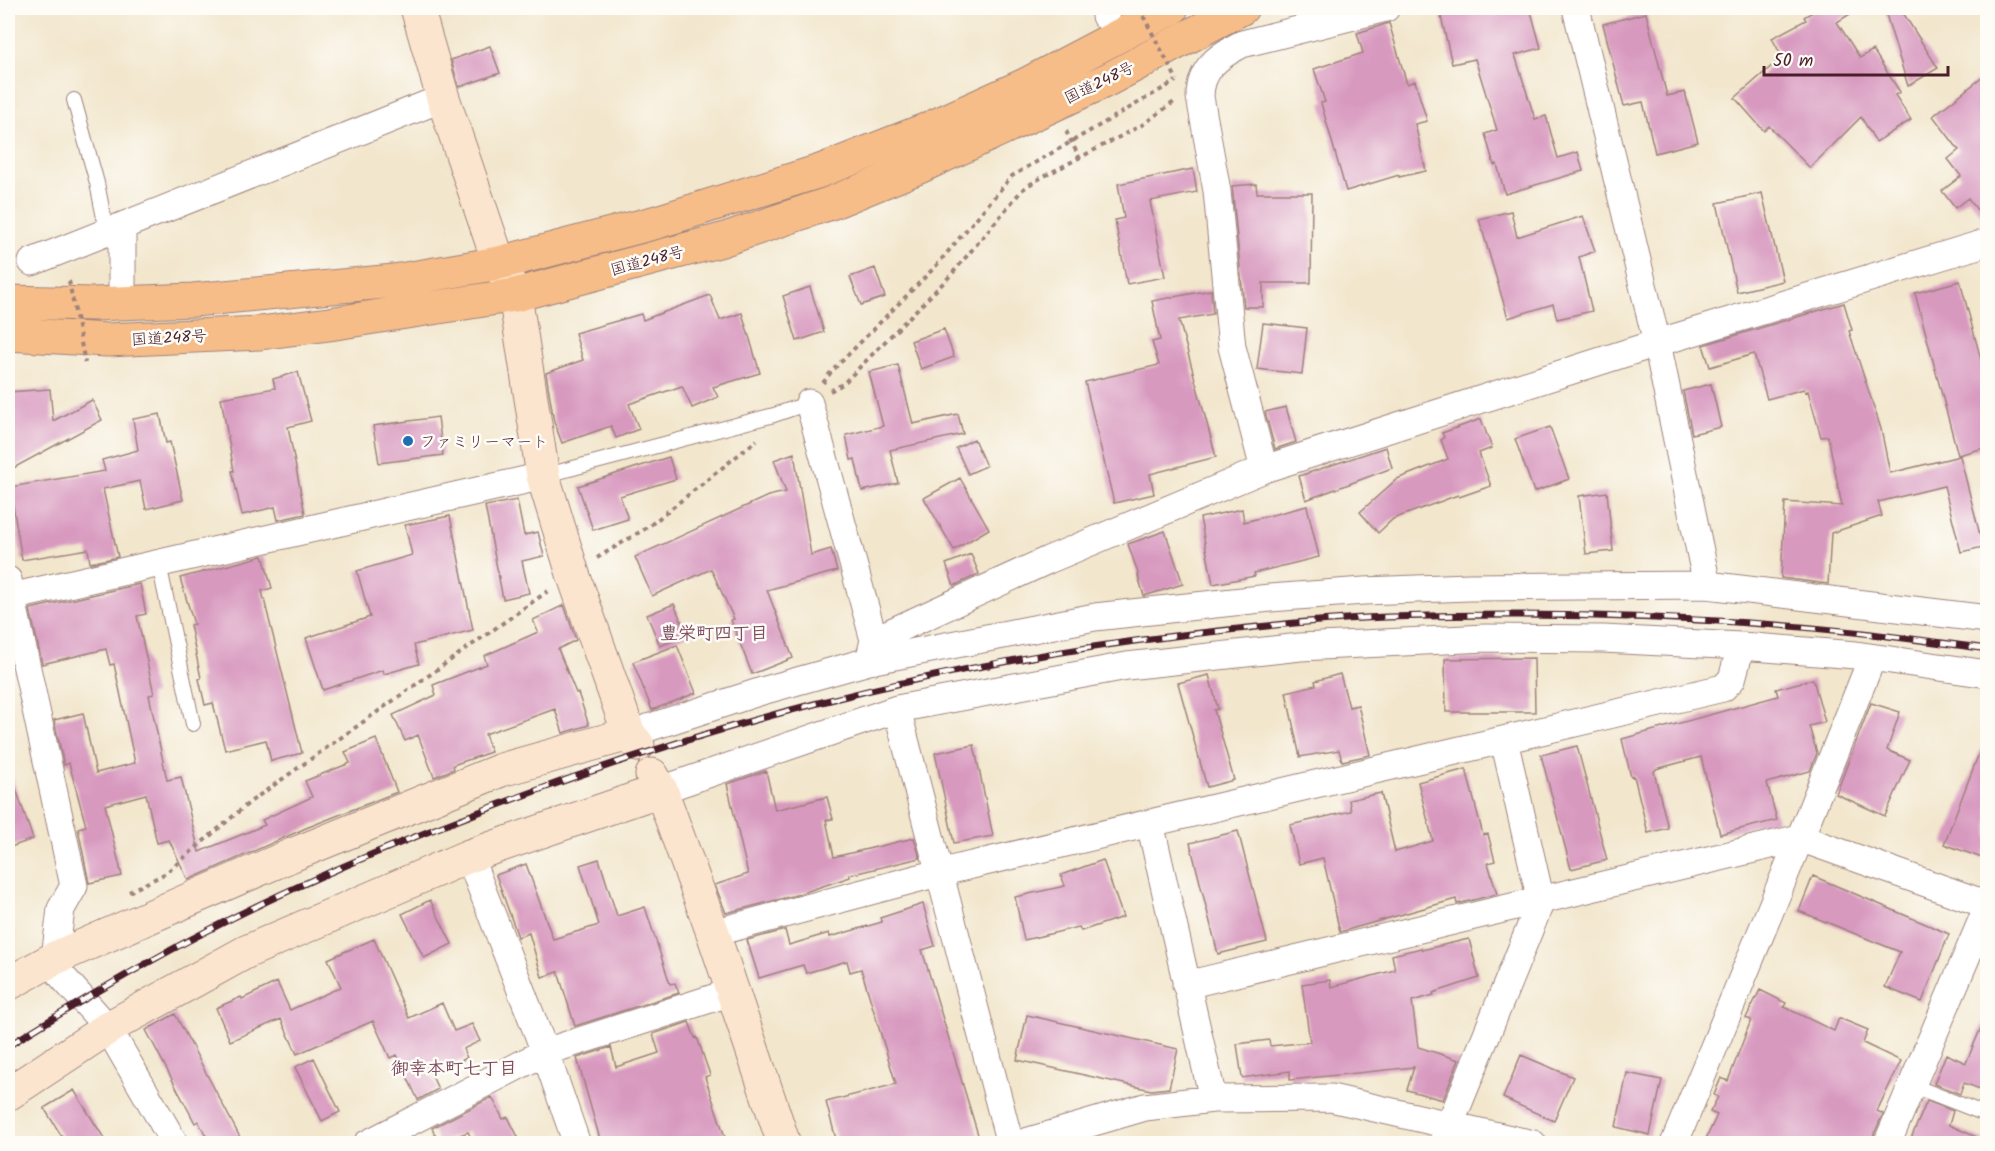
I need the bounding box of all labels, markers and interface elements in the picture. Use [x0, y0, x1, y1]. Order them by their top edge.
scale bar [1764, 39, 1948, 77]
text: 50 m [1773, 47, 1813, 76]
street label: 国道248号 [1060, 56, 1139, 111]
street label: 国道248号 [608, 240, 687, 283]
street label: 国道248号 [131, 324, 208, 353]
place label: ファミリーマート [420, 430, 548, 455]
marker: ファミリーマート [401, 434, 415, 448]
district label: 豊栄町四丁目 [660, 620, 768, 649]
district label: 御幸本町七丁目 [391, 1055, 517, 1084]

